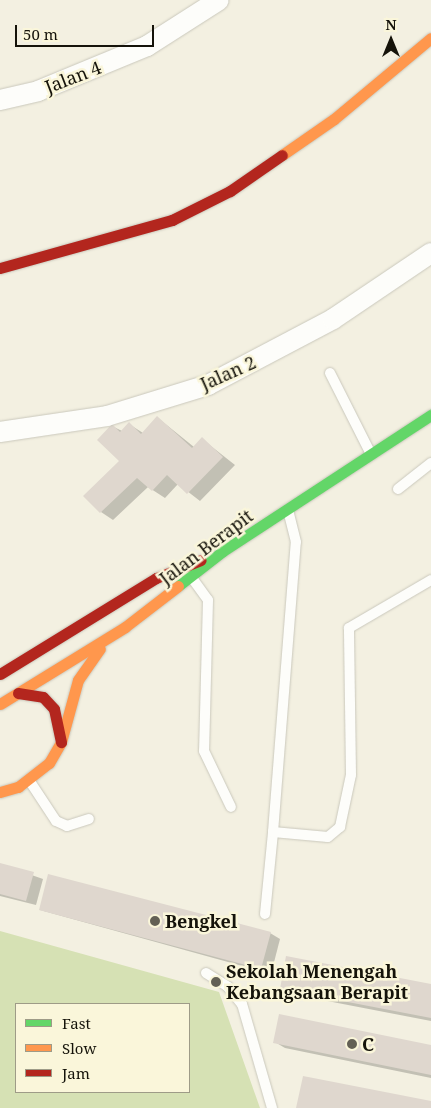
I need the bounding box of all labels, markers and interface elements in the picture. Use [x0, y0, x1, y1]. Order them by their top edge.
scale bar [18, 15, 156, 47]
north arrow [366, 15, 416, 65]
text: N [385, 15, 397, 34]
text: 50 m [23, 24, 58, 44]
street label: Jalan 4 [42, 56, 104, 98]
street label: Jalan 2 [197, 351, 259, 395]
street label: Jalan Berapit [155, 505, 257, 589]
place label: Bengkel [165, 910, 237, 932]
marker: Bengkel [149, 915, 161, 927]
place label: Sekolah Menengah Kebangsaan Berapit [226, 961, 408, 1004]
marker: Sekolah Menengah Kebangsaan Berapit [210, 976, 222, 988]
legend [15, 1003, 190, 1093]
text: Fast [62, 1013, 91, 1033]
place label: C [362, 1033, 374, 1055]
text: Slow [62, 1038, 96, 1058]
marker: C [346, 1038, 358, 1050]
text: Jam [62, 1063, 90, 1083]

